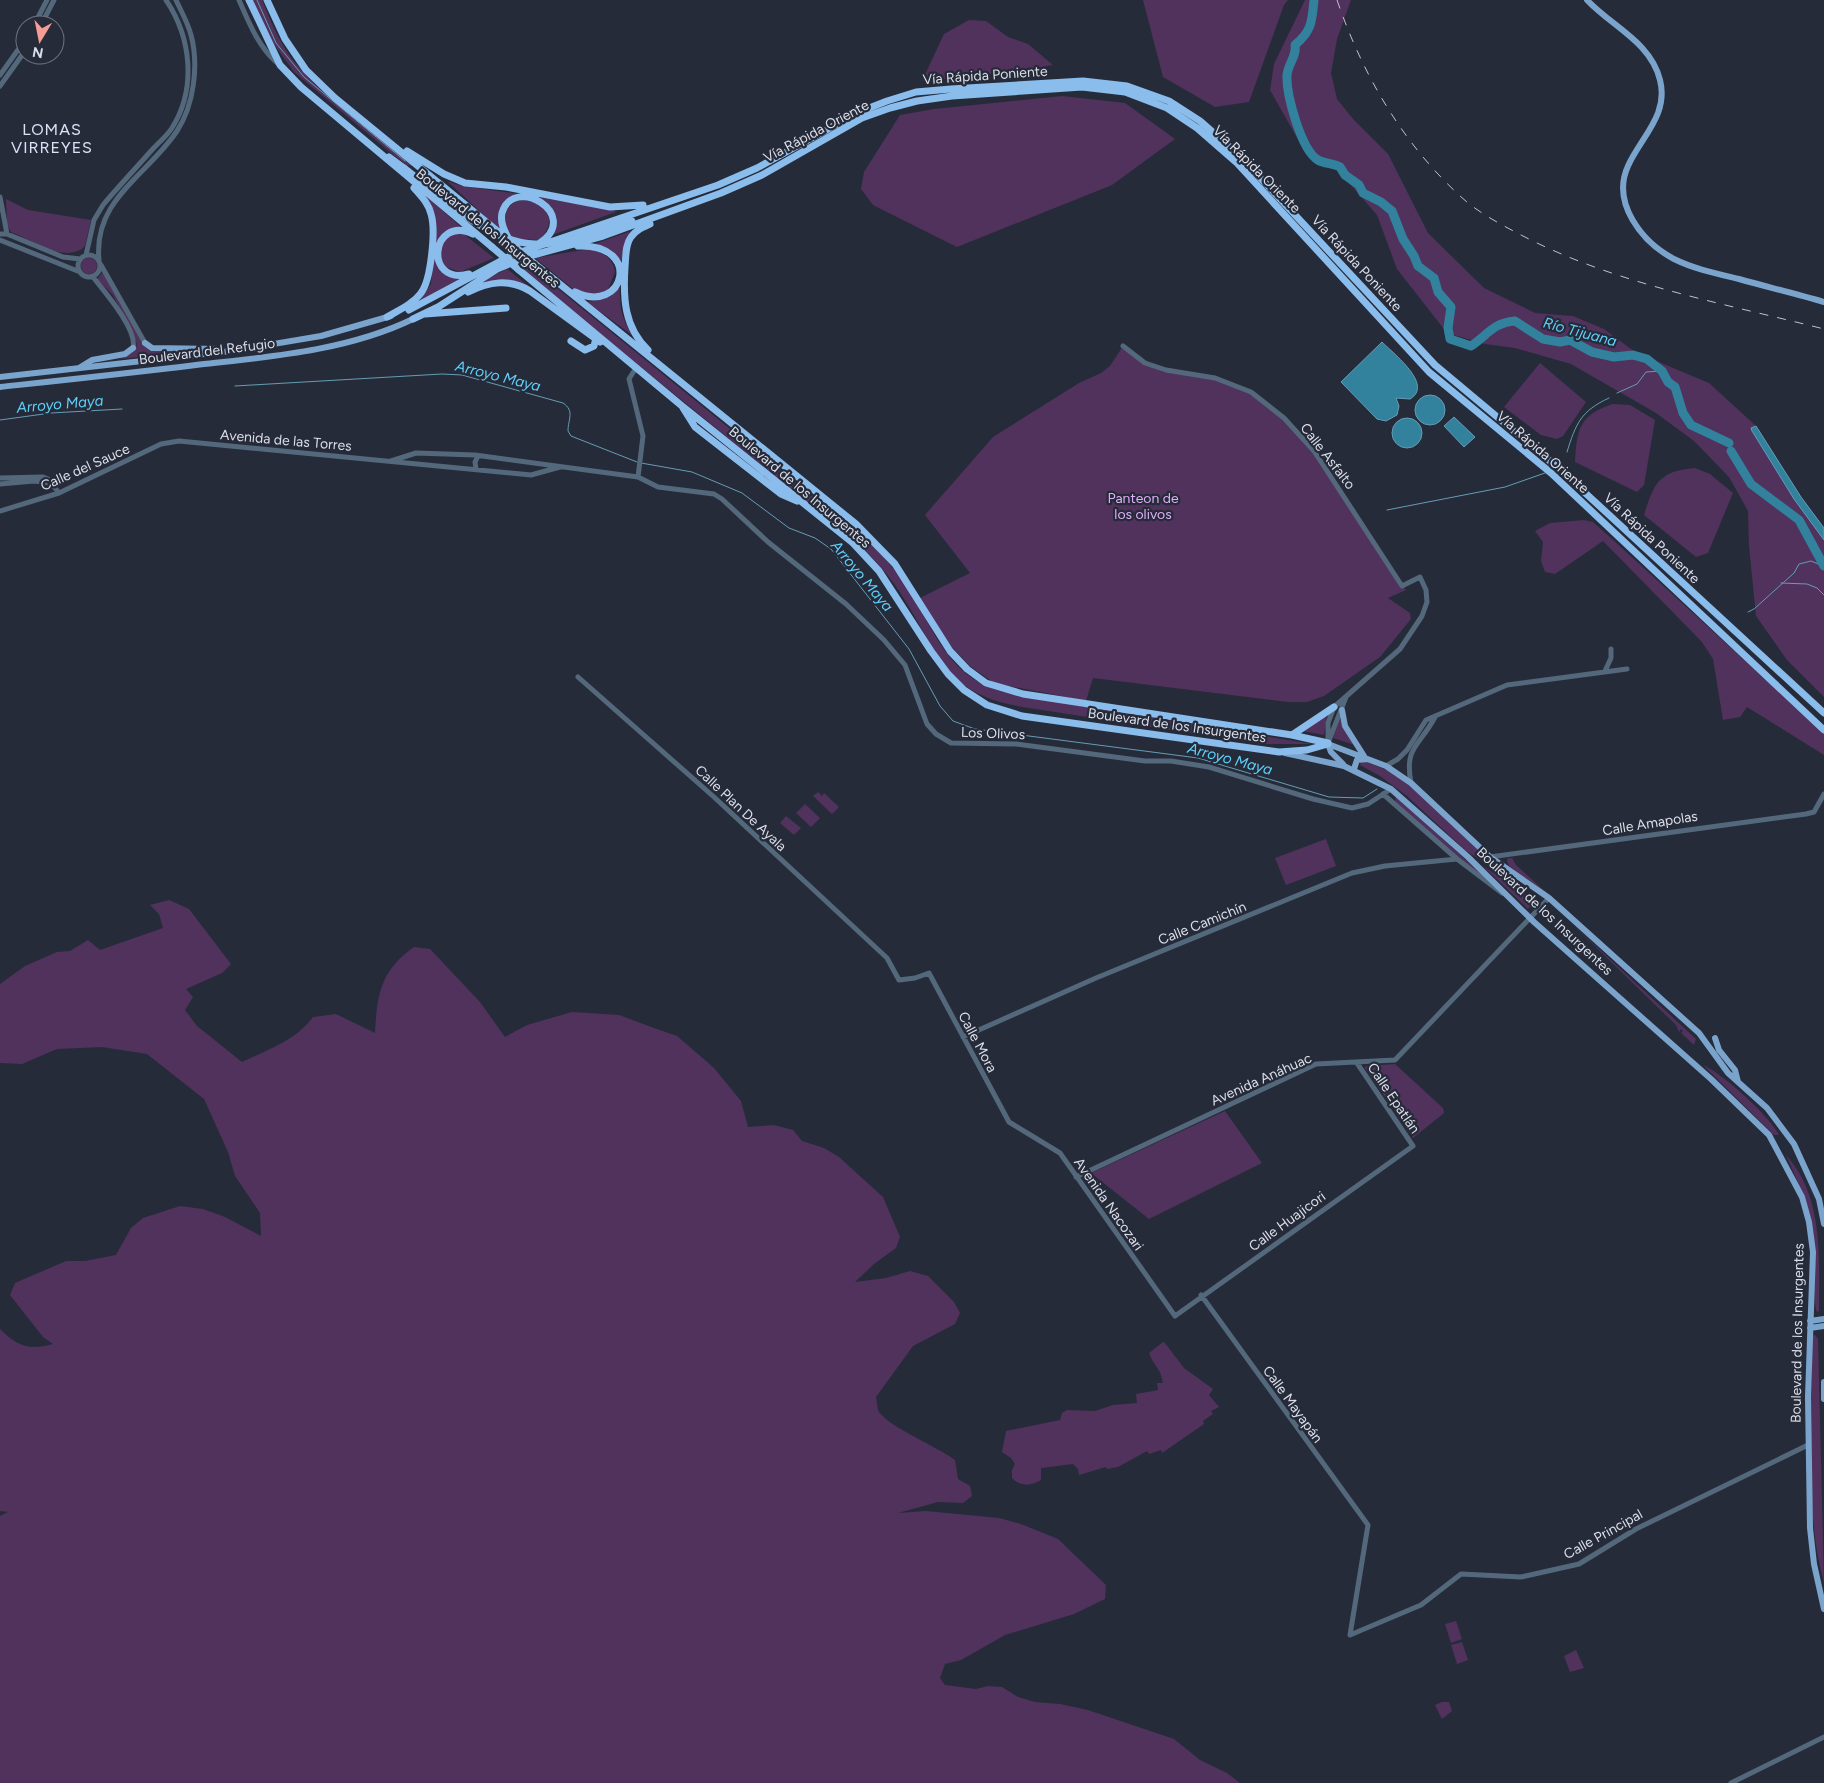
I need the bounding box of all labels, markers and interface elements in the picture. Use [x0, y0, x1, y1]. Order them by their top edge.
north arrow [15, 15, 65, 65]
text: N [31, 43, 45, 62]
street label: Vía Rápida Poniente [922, 63, 1048, 88]
street label: Vía Rápida Oriente [761, 96, 872, 166]
district label: LOMAS VIRREYES [11, 120, 93, 157]
street label: Vía Rápida Oriente [1209, 122, 1304, 217]
street label: Boulevard de los Insurgentes [412, 165, 563, 292]
street label: Vía Rápida Poniente [1308, 212, 1406, 315]
water label: Río Tijuana [1541, 314, 1619, 350]
street label: Boulevard del Refugio [138, 335, 276, 368]
water label: Arroyo Maya [453, 356, 543, 395]
water label: Arroyo Maya [15, 391, 104, 417]
street label: Vía Rápida Oriente [1493, 408, 1593, 497]
street label: Calle Asfalto [1297, 420, 1359, 493]
street label: Boulevard de los Insurgentes [725, 423, 874, 552]
street label: Avenida de las Torres [219, 426, 352, 455]
street label: Calle del Sauce [38, 440, 133, 495]
street label: Vía Rápida Poniente [1600, 489, 1704, 588]
park label: Panteon de los olivos [1107, 490, 1179, 523]
water label: Arroyo Maya [826, 536, 897, 615]
street label: Boulevard de los Insurgentes [1087, 705, 1267, 746]
street label: Los Olivos [961, 724, 1025, 743]
water label: Arroyo Maya [1185, 739, 1275, 779]
street label: Calle Plan De Ayala [691, 762, 790, 855]
street label: Calle Amapolas [1601, 808, 1699, 839]
street label: Boulevard de los Insurgentes [1473, 844, 1616, 979]
street label: Calle Camichín [1156, 898, 1249, 949]
street label: Calle Mora [954, 1009, 1001, 1076]
street label: Avenida Anáhuac [1208, 1049, 1315, 1109]
street label: Calle Epatlán [1364, 1060, 1424, 1137]
street label: Avenida Nacozari [1070, 1155, 1147, 1254]
street label: Calle Huajicori [1246, 1188, 1329, 1255]
street label: Boulevard de los Insurgentes [1787, 1243, 1808, 1423]
street label: Calle Mayapán [1259, 1363, 1326, 1446]
street label: Calle Principal [1561, 1506, 1646, 1563]

